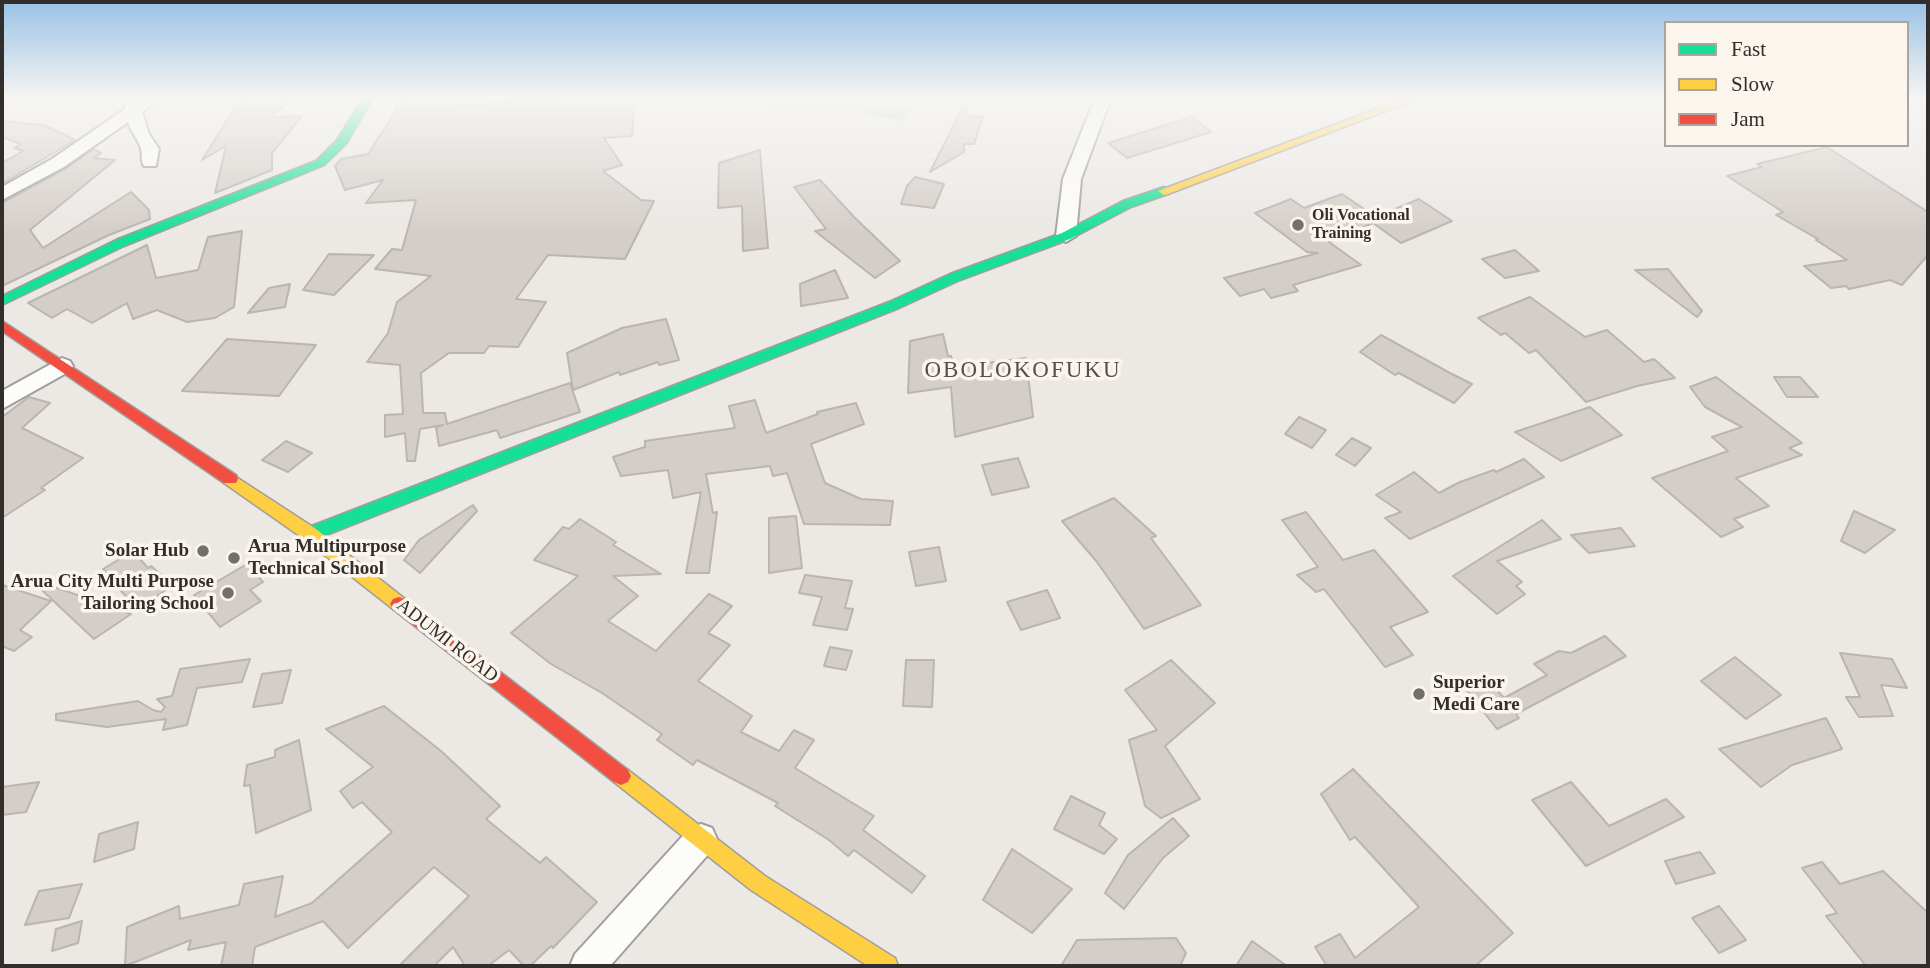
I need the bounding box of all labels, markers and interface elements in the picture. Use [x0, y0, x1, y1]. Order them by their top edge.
legend [1664, 21, 1909, 147]
text: Fast [1731, 37, 1766, 61]
text: Slow [1731, 72, 1774, 96]
text: Jam [1731, 107, 1765, 131]
place label: Oli Vocational Training [1312, 206, 1410, 244]
marker: Oli Vocational Training [1290, 217, 1306, 233]
district label: OBOLOKOFUKU [926, 357, 1120, 385]
place label: Arua Multipurpose Technical School [248, 536, 406, 580]
place label: Solar Hub [105, 540, 189, 562]
marker: Solar Hub [195, 543, 211, 559]
marker: Arua Multipurpose Technical School [226, 550, 242, 566]
place label: Arua City Multi Purpose Tailoring School [11, 571, 214, 615]
marker: Arua City Multi Purpose Tailoring School [220, 585, 236, 601]
street label: ADUMI ROAD [392, 594, 502, 688]
place label: Superior Medi Care [1433, 672, 1520, 716]
marker: Superior Medi Care [1411, 686, 1427, 702]

